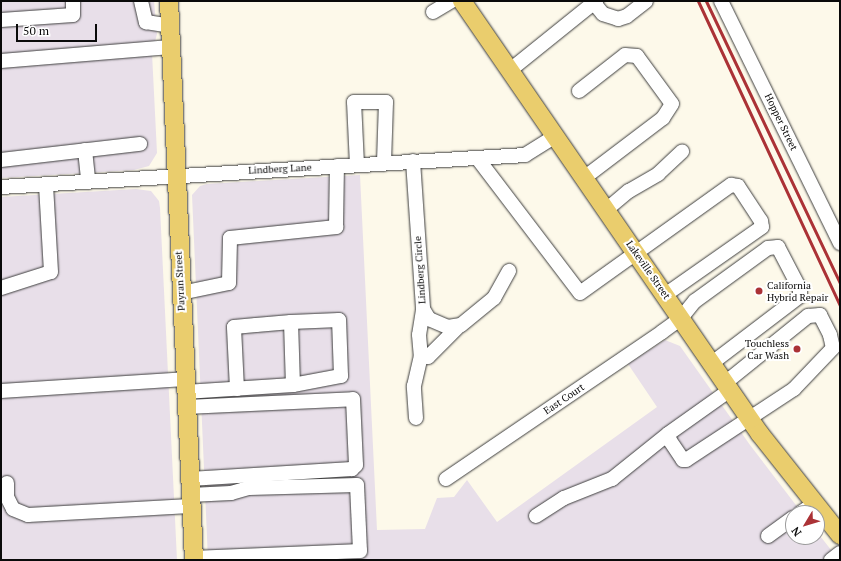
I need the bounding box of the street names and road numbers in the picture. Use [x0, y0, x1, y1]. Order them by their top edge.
street label: Hopper Street [762, 91, 800, 153]
street label: Lindberg Lane [248, 161, 312, 177]
street label: Lindberg Circle [412, 236, 428, 304]
street label: Lakeville Street [623, 238, 673, 302]
street label: Payran Street [172, 251, 188, 311]
street label: East Court [541, 381, 587, 417]

